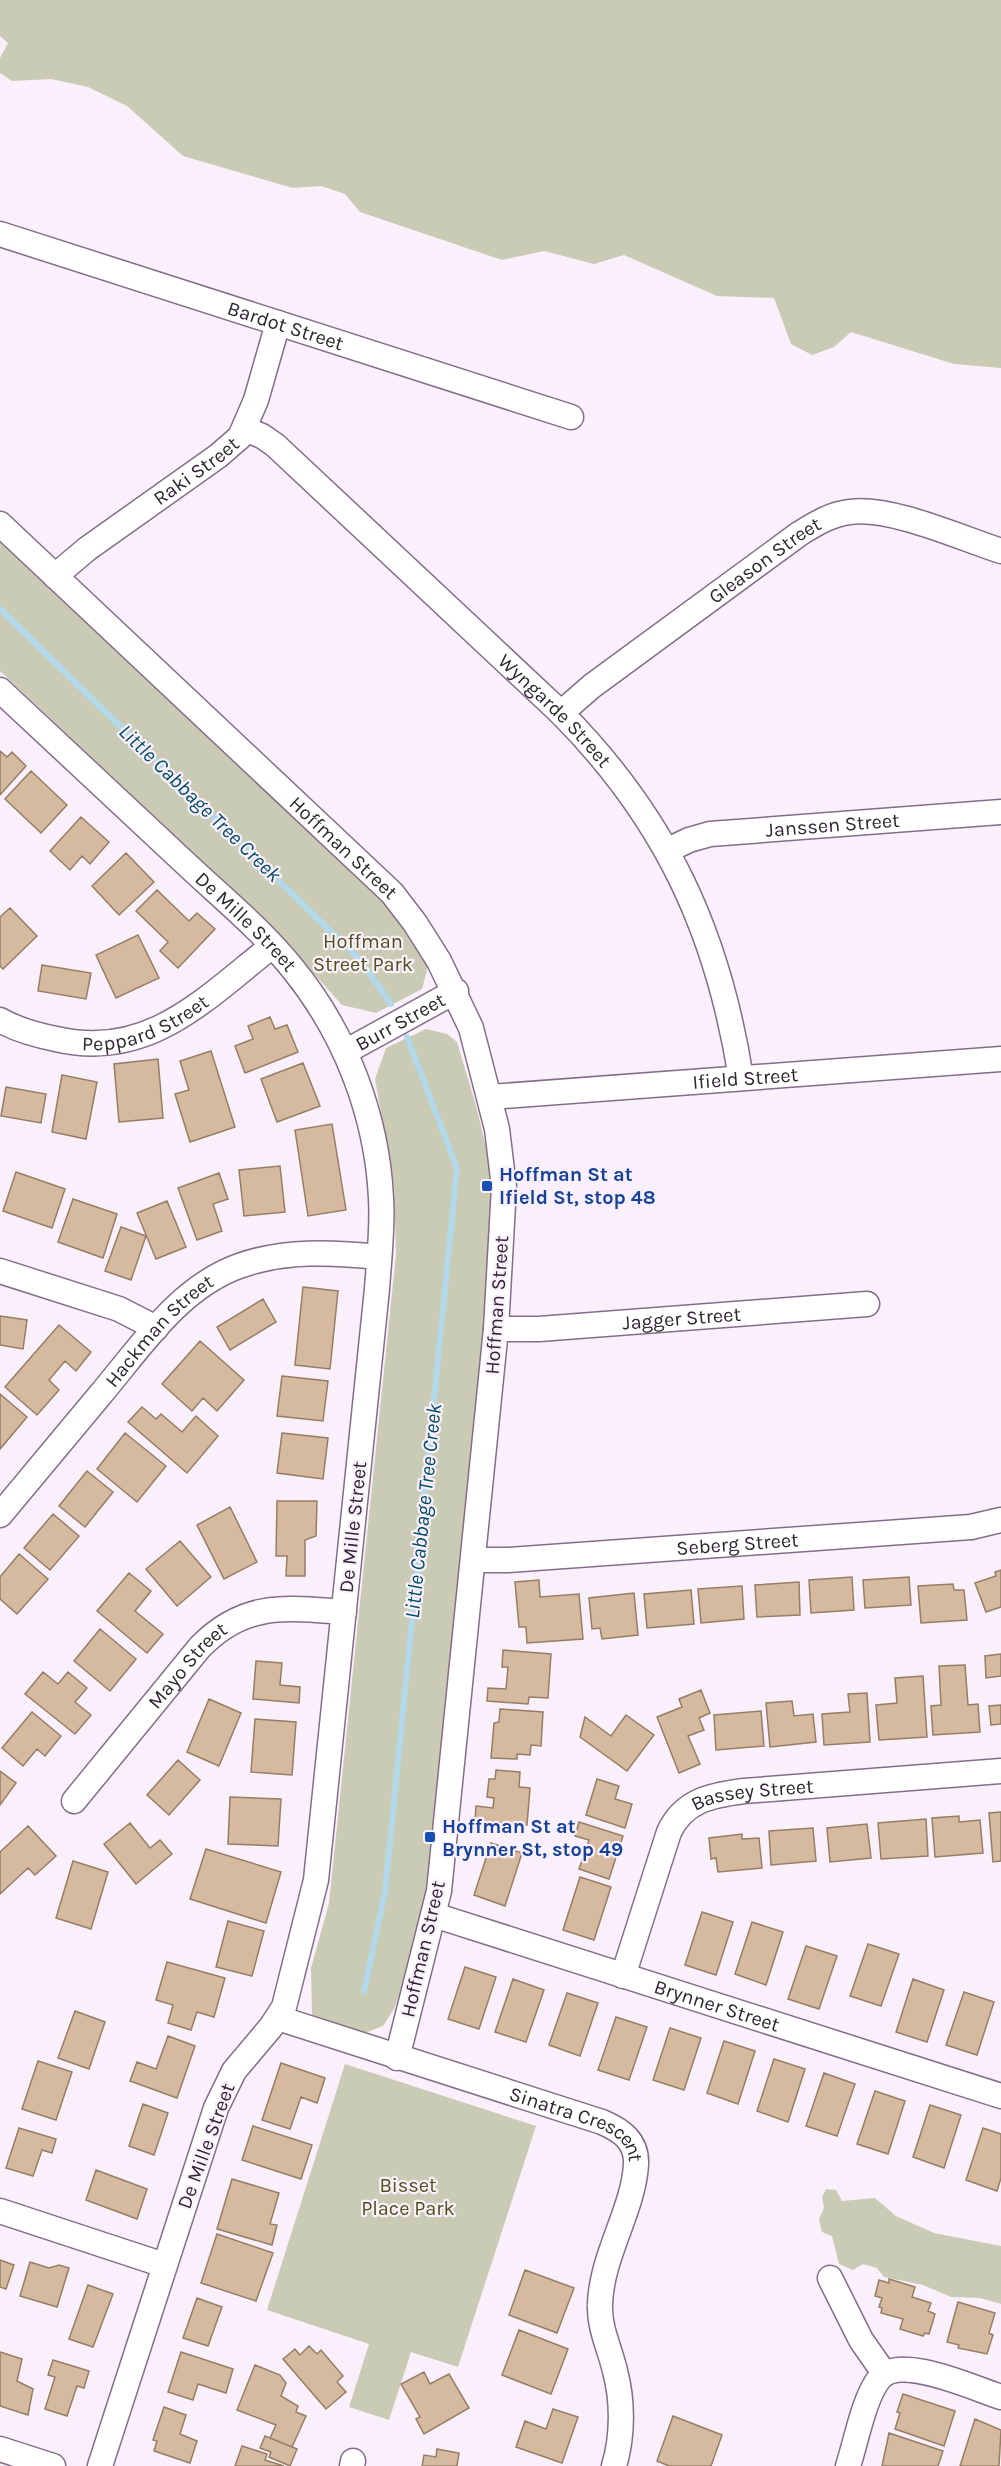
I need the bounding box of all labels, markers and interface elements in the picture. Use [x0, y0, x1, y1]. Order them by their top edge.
street label: Bardot Street [225, 296, 347, 355]
street label: Raki Street [149, 432, 244, 510]
street label: Gleason Street [704, 512, 825, 608]
street label: Wyngarde Street [494, 649, 617, 772]
water label: Little Cabbage Tree Creek [114, 719, 286, 887]
street label: Hoffman Street [285, 791, 403, 904]
street label: Janssen Street [765, 808, 901, 841]
street label: De Mille Street [191, 867, 302, 976]
park label: Hoffman Street Park [313, 930, 413, 976]
street label: Burr Street [351, 988, 449, 1056]
street label: Peppard Street [82, 989, 213, 1055]
street label: Ifield Street [692, 1063, 799, 1093]
place label: Hoffman St at Ifield St, stop 48 [499, 1163, 656, 1209]
marker: Hoffman St at Ifield St, stop 48 [480, 1179, 494, 1193]
street label: Hoffman Street [481, 1234, 513, 1375]
street label: Hackman Street [100, 1269, 218, 1391]
street label: Jagger Street [621, 1302, 742, 1334]
water label: Little Cabbage Tree Creek [400, 1402, 446, 1620]
street label: De Mille Street [335, 1460, 371, 1594]
street label: Seberg Street [676, 1528, 800, 1559]
street label: Mayo Street [143, 1617, 232, 1713]
street label: Bassey Street [687, 1774, 815, 1815]
place label: Hoffman St at Brynner St, stop 49 [442, 1815, 623, 1861]
marker: Hoffman St at Brynner St, stop 49 [423, 1830, 437, 1844]
street label: Hoffman Street [396, 1878, 450, 2020]
street label: Brynner Street [651, 1975, 783, 2036]
street label: De Mille Street [173, 2079, 240, 2212]
street label: Sinatra Crescent [507, 2082, 648, 2163]
park label: Bisset Place Park [361, 2174, 455, 2220]

